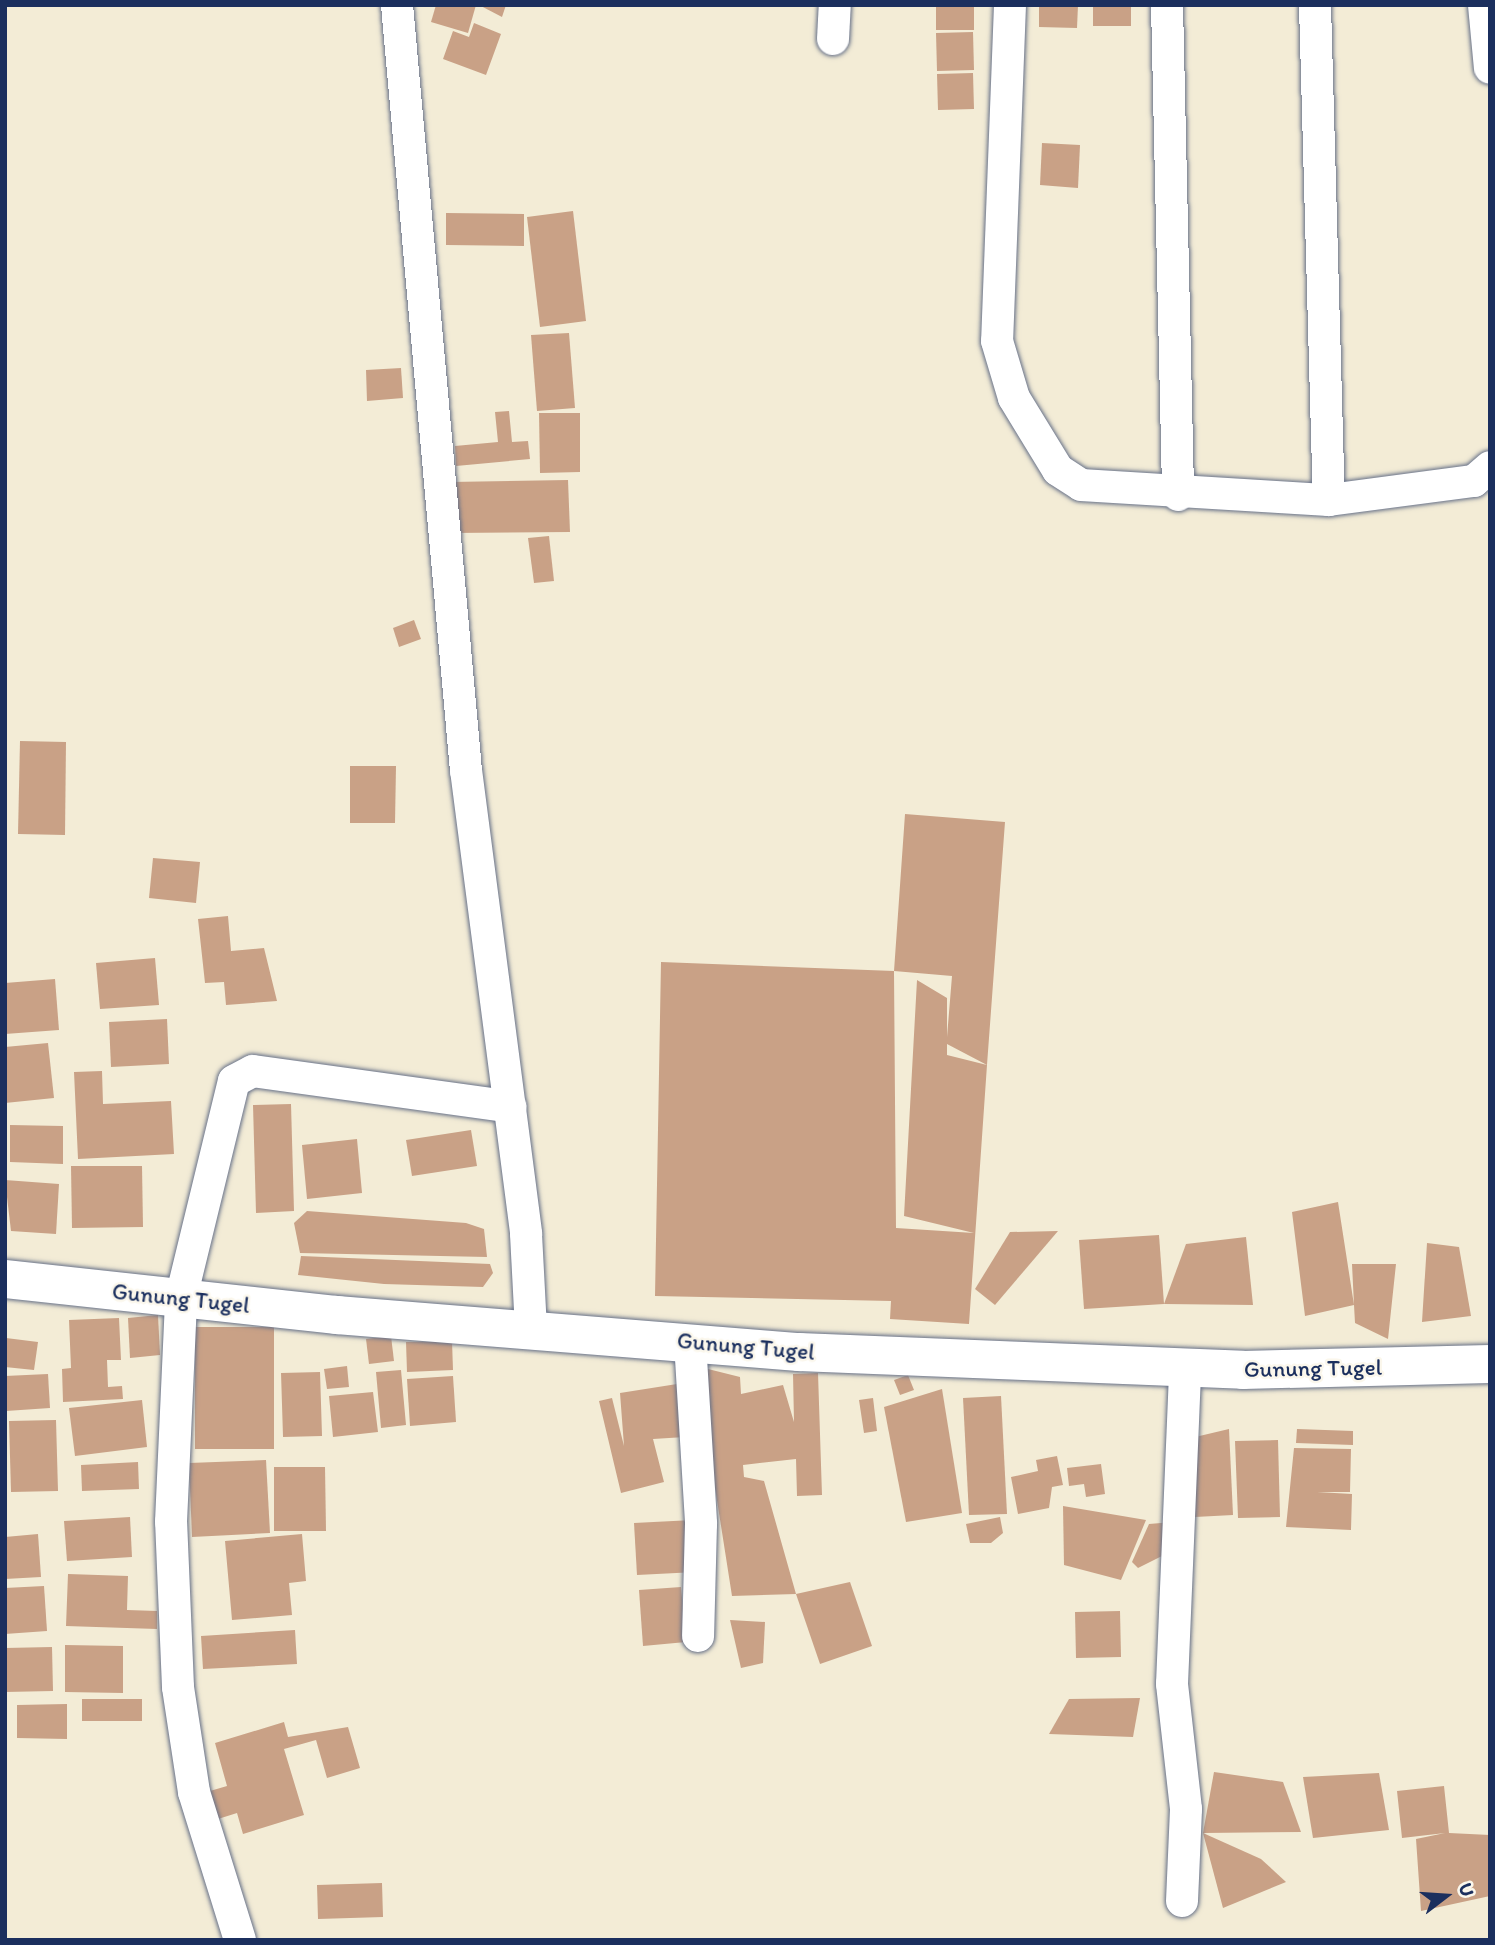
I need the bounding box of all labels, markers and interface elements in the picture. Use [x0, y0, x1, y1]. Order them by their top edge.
street label: Gunung Tugel [112, 1277, 250, 1319]
street label: Gunung Tugel [677, 1326, 815, 1366]
street label: Gunung Tugel [1244, 1353, 1382, 1383]
north arrow [1411, 1861, 1481, 1931]
text: U [1454, 1880, 1479, 1899]

